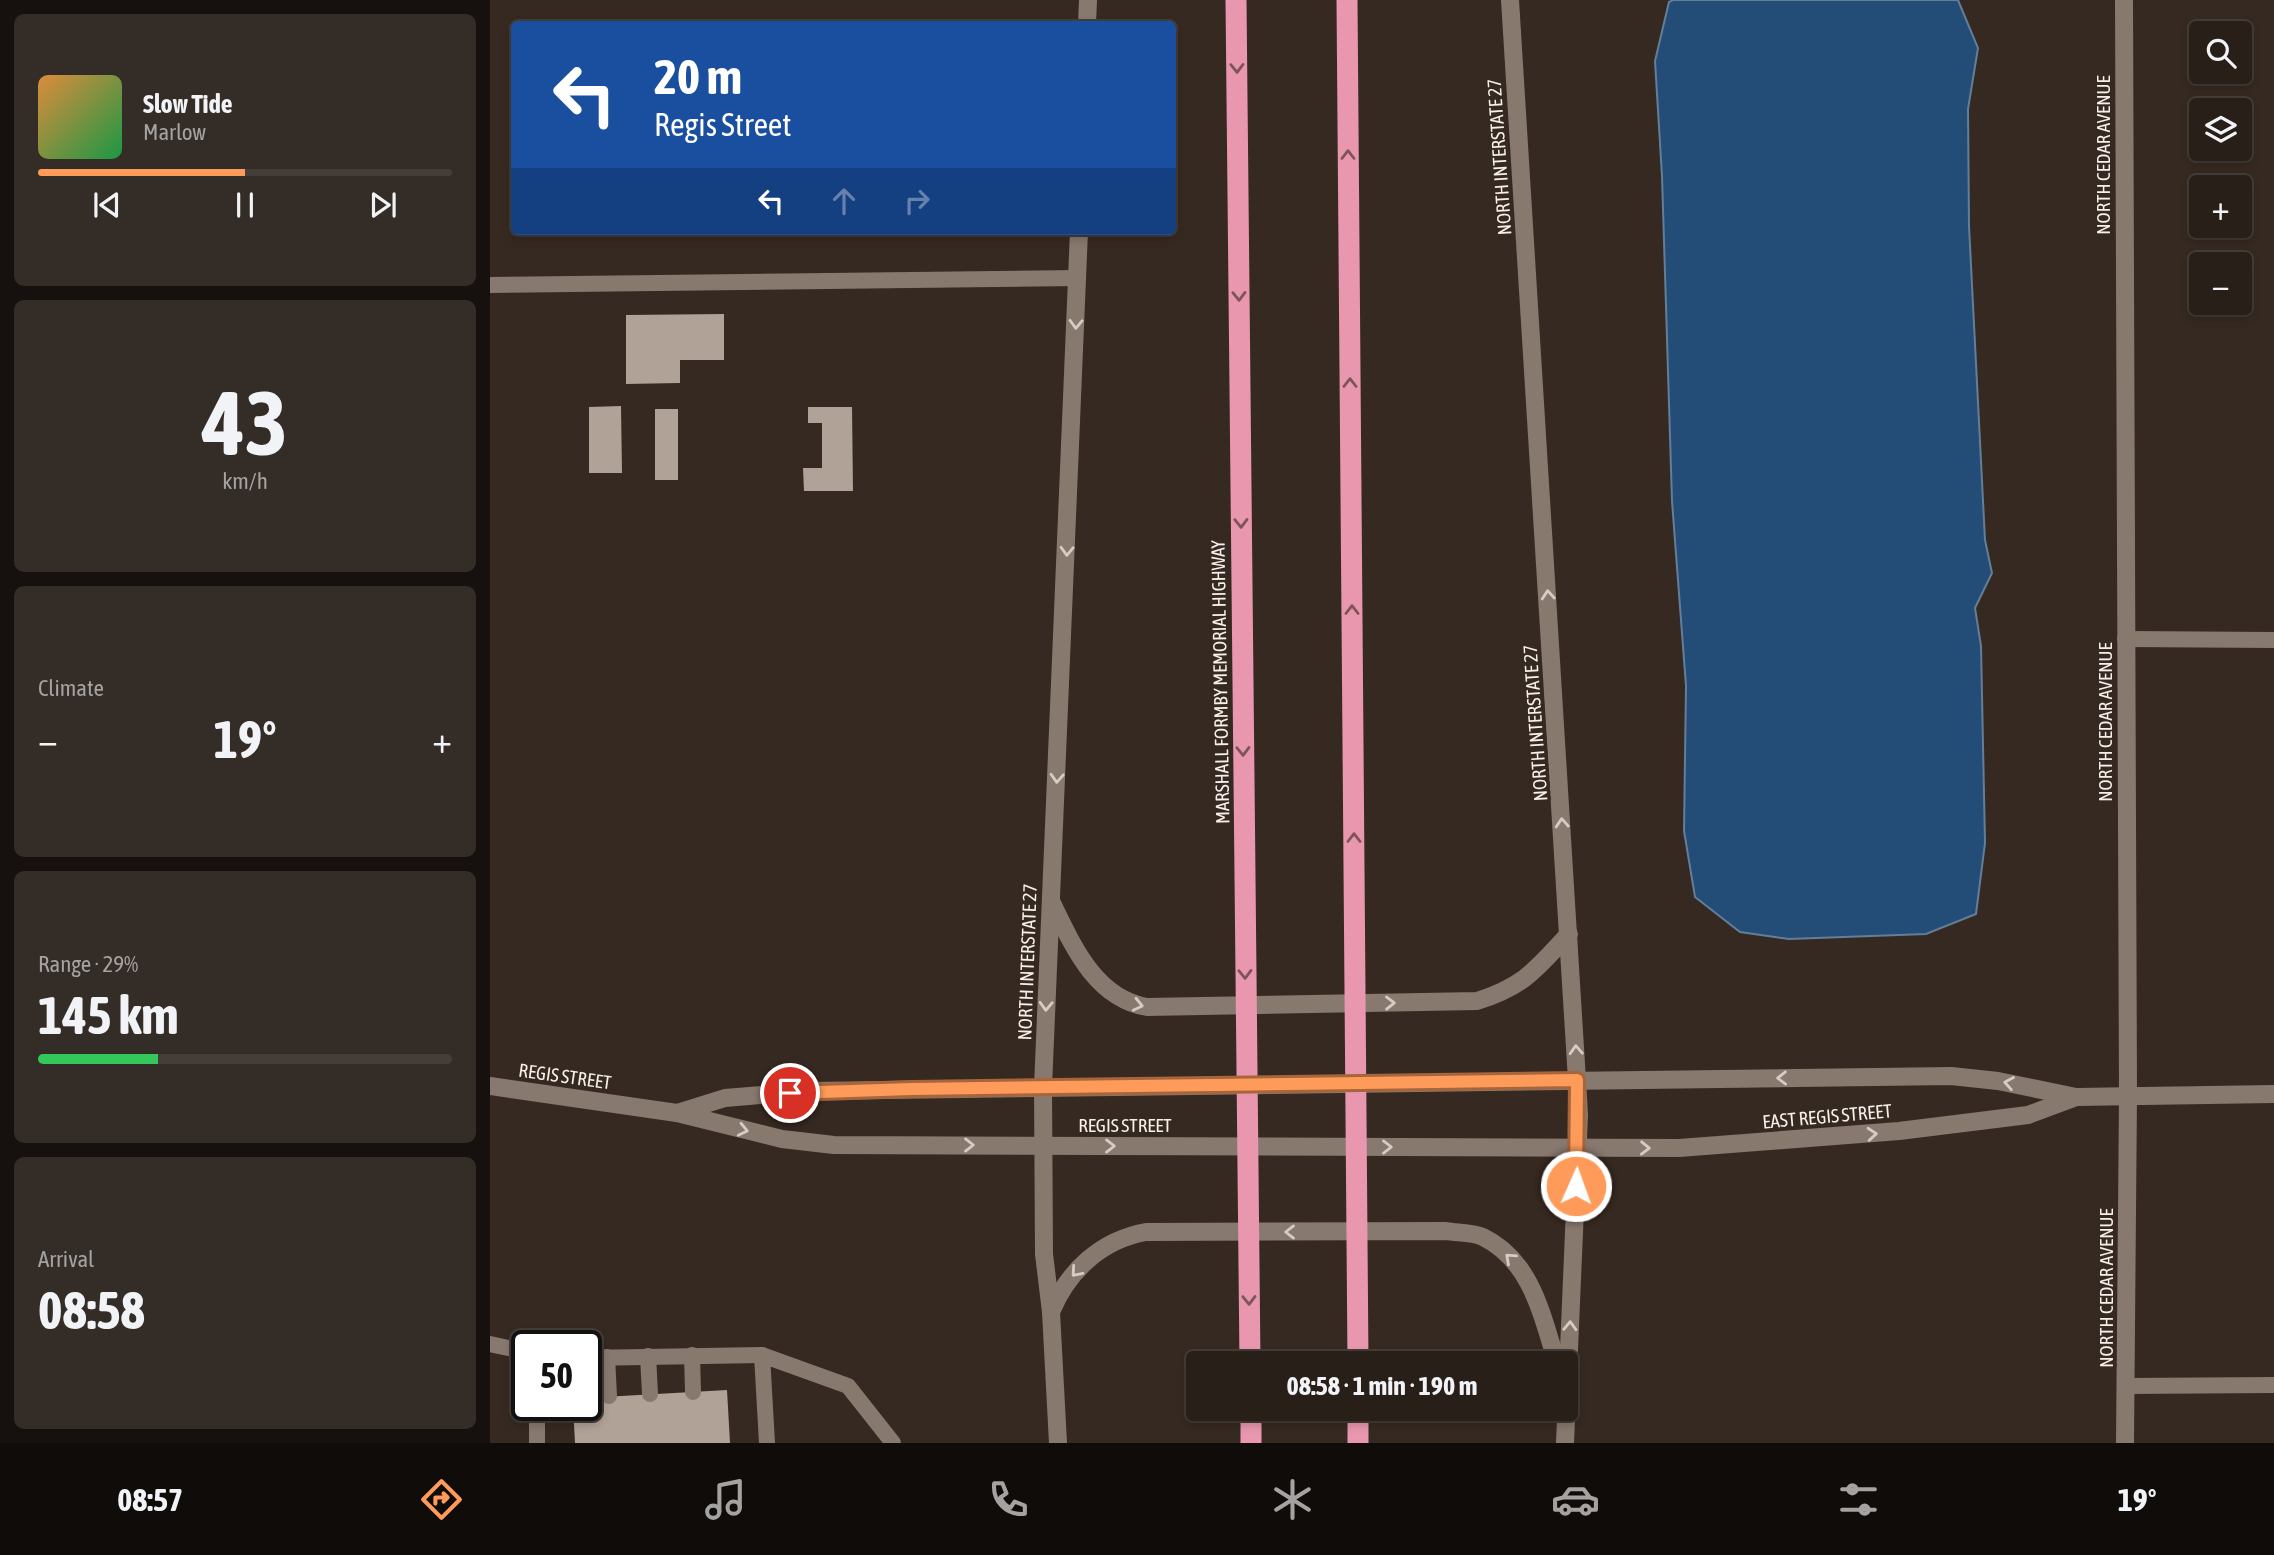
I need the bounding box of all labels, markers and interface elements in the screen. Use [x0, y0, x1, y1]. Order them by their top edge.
map controls [2189, 21, 2252, 315]
button: search [2189, 21, 2252, 84]
text: 20 m [654, 48, 742, 104]
icon: left [539, 49, 630, 140]
one-way arrow [1229, 63, 1245, 74]
street label: NORTH CEDAR AVENUE [2092, 75, 2114, 235]
street label: NORTH INTERSTATE 27 [1483, 78, 1515, 236]
text: Slow Tide [143, 89, 233, 119]
button: layers [2189, 98, 2252, 161]
text: Regis Street [654, 106, 792, 143]
text: Marlow [143, 119, 206, 145]
one-way arrow [1340, 149, 1356, 160]
button: + [2189, 175, 2252, 238]
icon: left [752, 182, 790, 220]
icon: ahead [825, 182, 863, 220]
icon: right [898, 182, 936, 220]
icon: previous [88, 186, 126, 224]
icon: pause [226, 186, 264, 224]
icon: next [364, 186, 402, 224]
button: − [2189, 252, 2252, 315]
one-way arrow [1231, 291, 1247, 301]
one-way arrow [1068, 318, 1083, 329]
text: 43 [202, 370, 288, 474]
one-way arrow [1342, 377, 1358, 387]
text: km/h [222, 468, 268, 494]
one-way arrow [1233, 518, 1249, 529]
street label: MARSHALL FORMBY MEMORIAL HIGHWAY [1207, 539, 1233, 824]
one-way arrow [1060, 546, 1075, 557]
one-way arrow [1540, 590, 1555, 601]
one-way arrow [1344, 604, 1360, 615]
street label: NORTH CEDAR AVENUE [2094, 642, 2116, 802]
street label: NORTH INTERSTATE 27 [1519, 644, 1551, 802]
text: Climate [38, 675, 104, 701]
text: 19° [213, 709, 277, 769]
text: − [38, 718, 58, 761]
text: + [432, 718, 452, 761]
one-way arrow [1235, 746, 1251, 756]
one-way arrow [1049, 773, 1064, 784]
one-way arrow [1555, 817, 1570, 828]
one-way arrow [1346, 832, 1362, 842]
street label: NORTH INTERSTATE 27 [1013, 883, 1041, 1041]
text: Range · 29% [38, 951, 138, 977]
one-way arrow [1237, 969, 1253, 980]
text: 145 km [38, 985, 179, 1045]
one-way arrow [1132, 996, 1144, 1011]
one-way arrow [1384, 996, 1395, 1011]
one-way arrow [1039, 1000, 1054, 1011]
one-way arrow [1568, 1044, 1583, 1055]
street label: REGIS STREET [517, 1059, 613, 1093]
pin [760, 1063, 820, 1123]
one-way arrow [1777, 1070, 1787, 1086]
icon: arrive [771, 1074, 809, 1112]
one-way arrow [2004, 1076, 2015, 1091]
street label: EAST REGIS STREET [1761, 1099, 1893, 1133]
street label: REGIS STREET [1078, 1114, 1172, 1136]
one-way arrow [736, 1122, 748, 1136]
one-way arrow [1867, 1127, 1878, 1142]
one-way arrow [963, 1138, 974, 1153]
one-way arrow [1106, 1138, 1116, 1154]
one-way arrow [1382, 1139, 1393, 1155]
one-way arrow [1641, 1140, 1651, 1156]
position arrow [1539, 1149, 1613, 1223]
street label: NORTH CEDAR AVENUE [2095, 1208, 2117, 1368]
one-way arrow [1285, 1224, 1295, 1240]
text: Arrival [38, 1246, 94, 1272]
one-way arrow [1505, 1254, 1518, 1266]
one-way arrow [1072, 1264, 1084, 1277]
text: 08:58 [38, 1280, 145, 1340]
one-way arrow [1241, 1295, 1257, 1305]
one-way arrow [1562, 1320, 1577, 1331]
speed limit sign: 50 [511, 1330, 602, 1421]
text: 08:58 · 1 min · 190 m [1287, 1371, 1477, 1401]
icon: directions [417, 1475, 466, 1524]
icon: music [701, 1475, 750, 1524]
icon: phone [984, 1475, 1033, 1524]
icon: climate [1268, 1475, 1317, 1524]
icon: car [1551, 1475, 1600, 1524]
icon: filters [1834, 1475, 1883, 1524]
text: 08:57 [117, 1481, 183, 1518]
text: 19° [2118, 1481, 2157, 1518]

